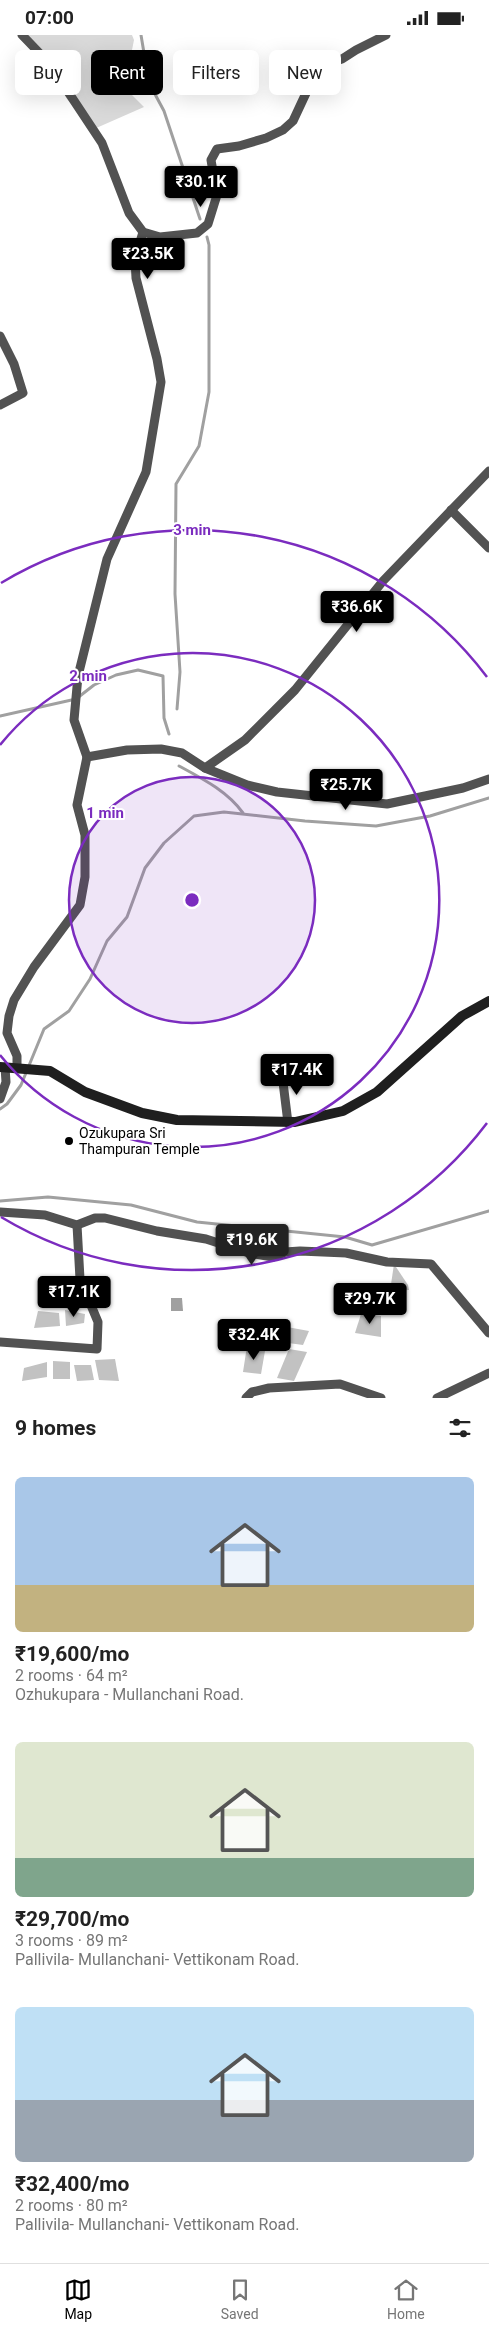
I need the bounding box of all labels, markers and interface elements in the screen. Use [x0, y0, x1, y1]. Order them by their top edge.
text: 07:00 [25, 6, 74, 29]
chip: Buy [15, 50, 81, 95]
chip: Rent [91, 50, 163, 95]
chip: Filters [173, 50, 259, 95]
chip: New [269, 50, 341, 95]
pin: ₹30.1K [160, 165, 242, 208]
text: ₹30.1K [176, 172, 226, 191]
pin: ₹23.5K [107, 237, 189, 280]
text: ₹23.5K [123, 244, 173, 263]
text: 3 min [173, 521, 211, 539]
pin: ₹36.6K [316, 591, 398, 633]
text: ₹36.6K [332, 597, 382, 616]
text: 2 min [69, 667, 107, 685]
pin: ₹25.7K [305, 769, 387, 811]
text: ₹25.7K [321, 775, 371, 794]
text: 1 min [86, 804, 124, 822]
centre of rings [183, 891, 201, 909]
pin: ₹17.4K [256, 1053, 338, 1096]
text: ₹17.4K [272, 1060, 322, 1079]
place label: Ozukupara Sri Thampuran Temple [79, 1125, 200, 1157]
marker: Ozukupara Sri Thampuran Temple [63, 1135, 75, 1147]
pin: ₹19.6K [211, 1223, 293, 1266]
text: ₹19.6K [227, 1230, 277, 1249]
pin: ₹17.1K [33, 1275, 115, 1318]
text: ₹17.1K [49, 1282, 99, 1301]
pin: ₹29.7K [329, 1283, 411, 1325]
text: ₹29.7K [345, 1289, 395, 1308]
pin: ₹32.4K [213, 1319, 295, 1361]
text: ₹32.4K [229, 1325, 279, 1344]
icon: filters [446, 1414, 474, 1442]
text: 9 homes [15, 1416, 96, 1440]
icon: home [200, 1510, 290, 1600]
text: ₹19,600/mo [15, 1642, 129, 1666]
text: 2 rooms · 64 m² [15, 1666, 128, 1685]
text: Ozhukupara - Mullanchani Road. [15, 1685, 244, 1704]
icon: home [200, 1775, 290, 1865]
text: ₹29,700/mo [15, 1907, 129, 1931]
text: 3 rooms · 89 m² [15, 1931, 128, 1950]
text: Pallivila- Mullanchani- Vettikonam Road. [15, 1950, 300, 1969]
icon: home [200, 2040, 290, 2130]
text: ₹32,400/mo [15, 2172, 129, 2196]
text: 2 rooms · 80 m² [15, 2196, 128, 2215]
text: Pallivila- Mullanchani- Vettikonam Road. [15, 2215, 300, 2234]
tab: Map [64, 2276, 92, 2322]
tab: Saved [221, 2276, 259, 2322]
tab: Home [387, 2276, 425, 2322]

